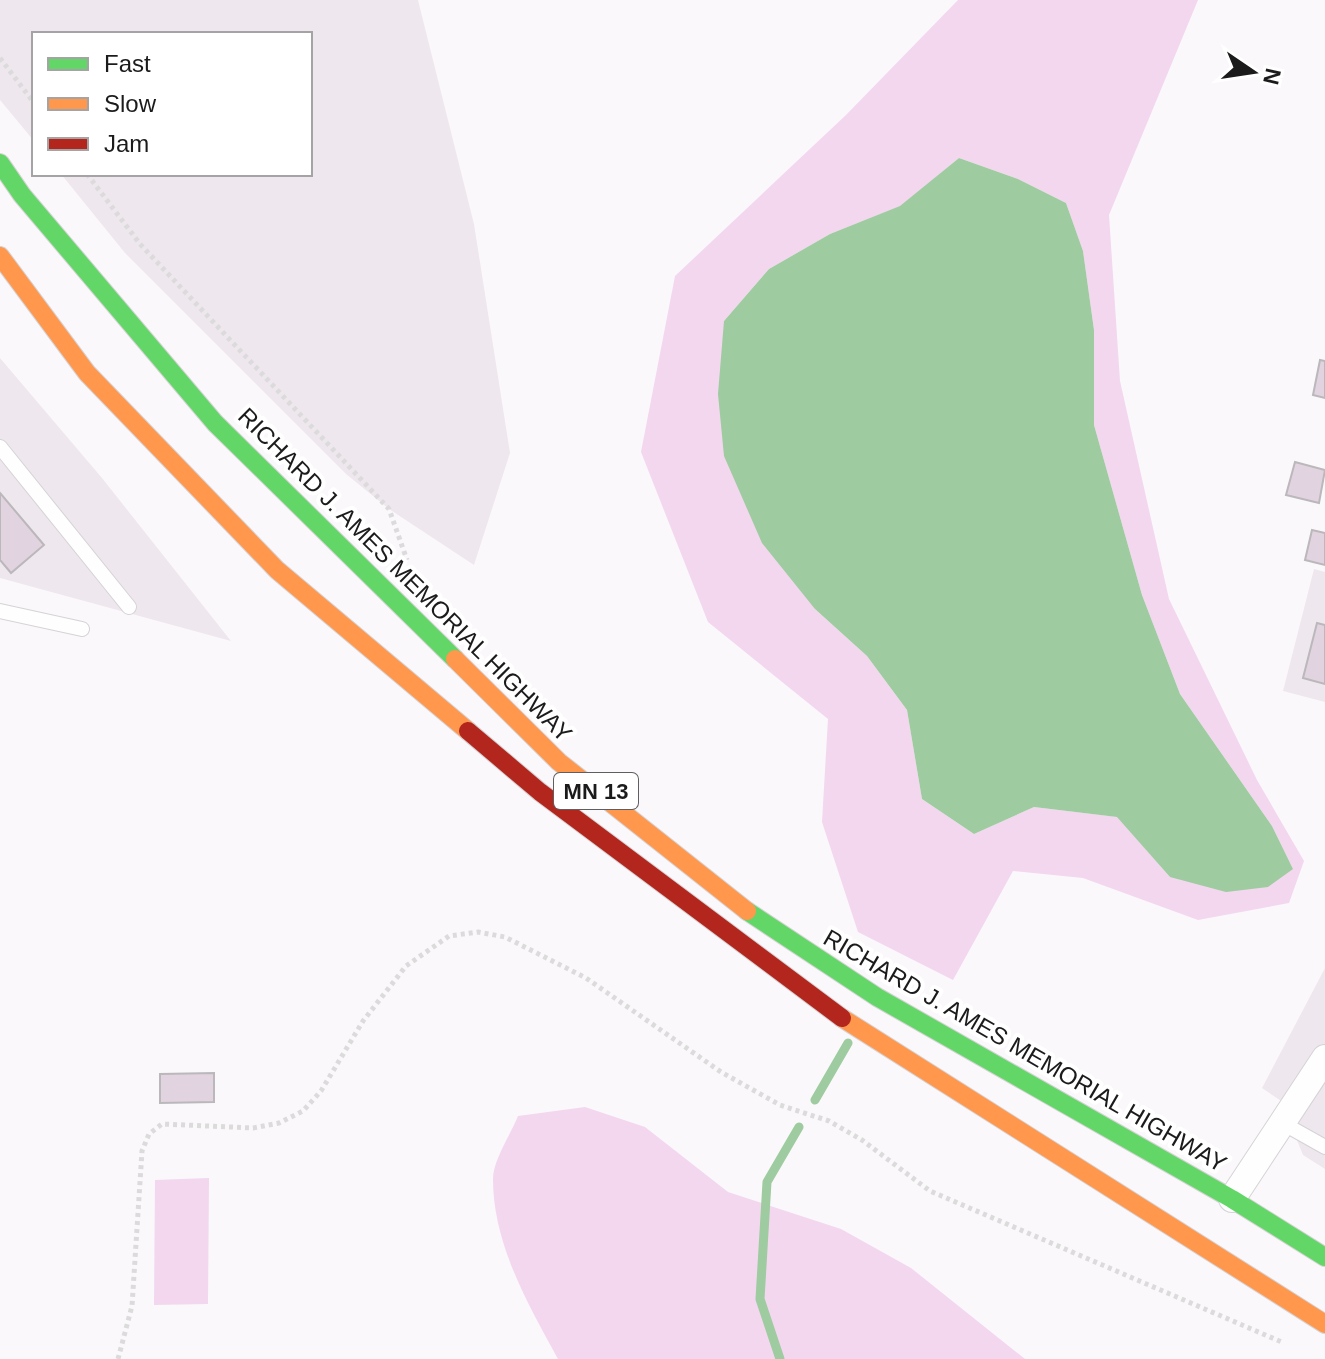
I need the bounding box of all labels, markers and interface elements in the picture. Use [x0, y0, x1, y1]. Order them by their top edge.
legend [32, 32, 312, 176]
north arrow [1213, 32, 1293, 112]
text: Fast [104, 50, 151, 77]
text: N [1258, 66, 1286, 87]
text: Slow [104, 90, 157, 117]
text: Jam [104, 130, 149, 157]
street label: RICHARD J. AMES MEMORIAL HIGHWAY [233, 402, 578, 747]
road number: MN 13 [554, 773, 638, 809]
street label: RICHARD J. AMES MEMORIAL HIGHWAY [819, 924, 1231, 1177]

